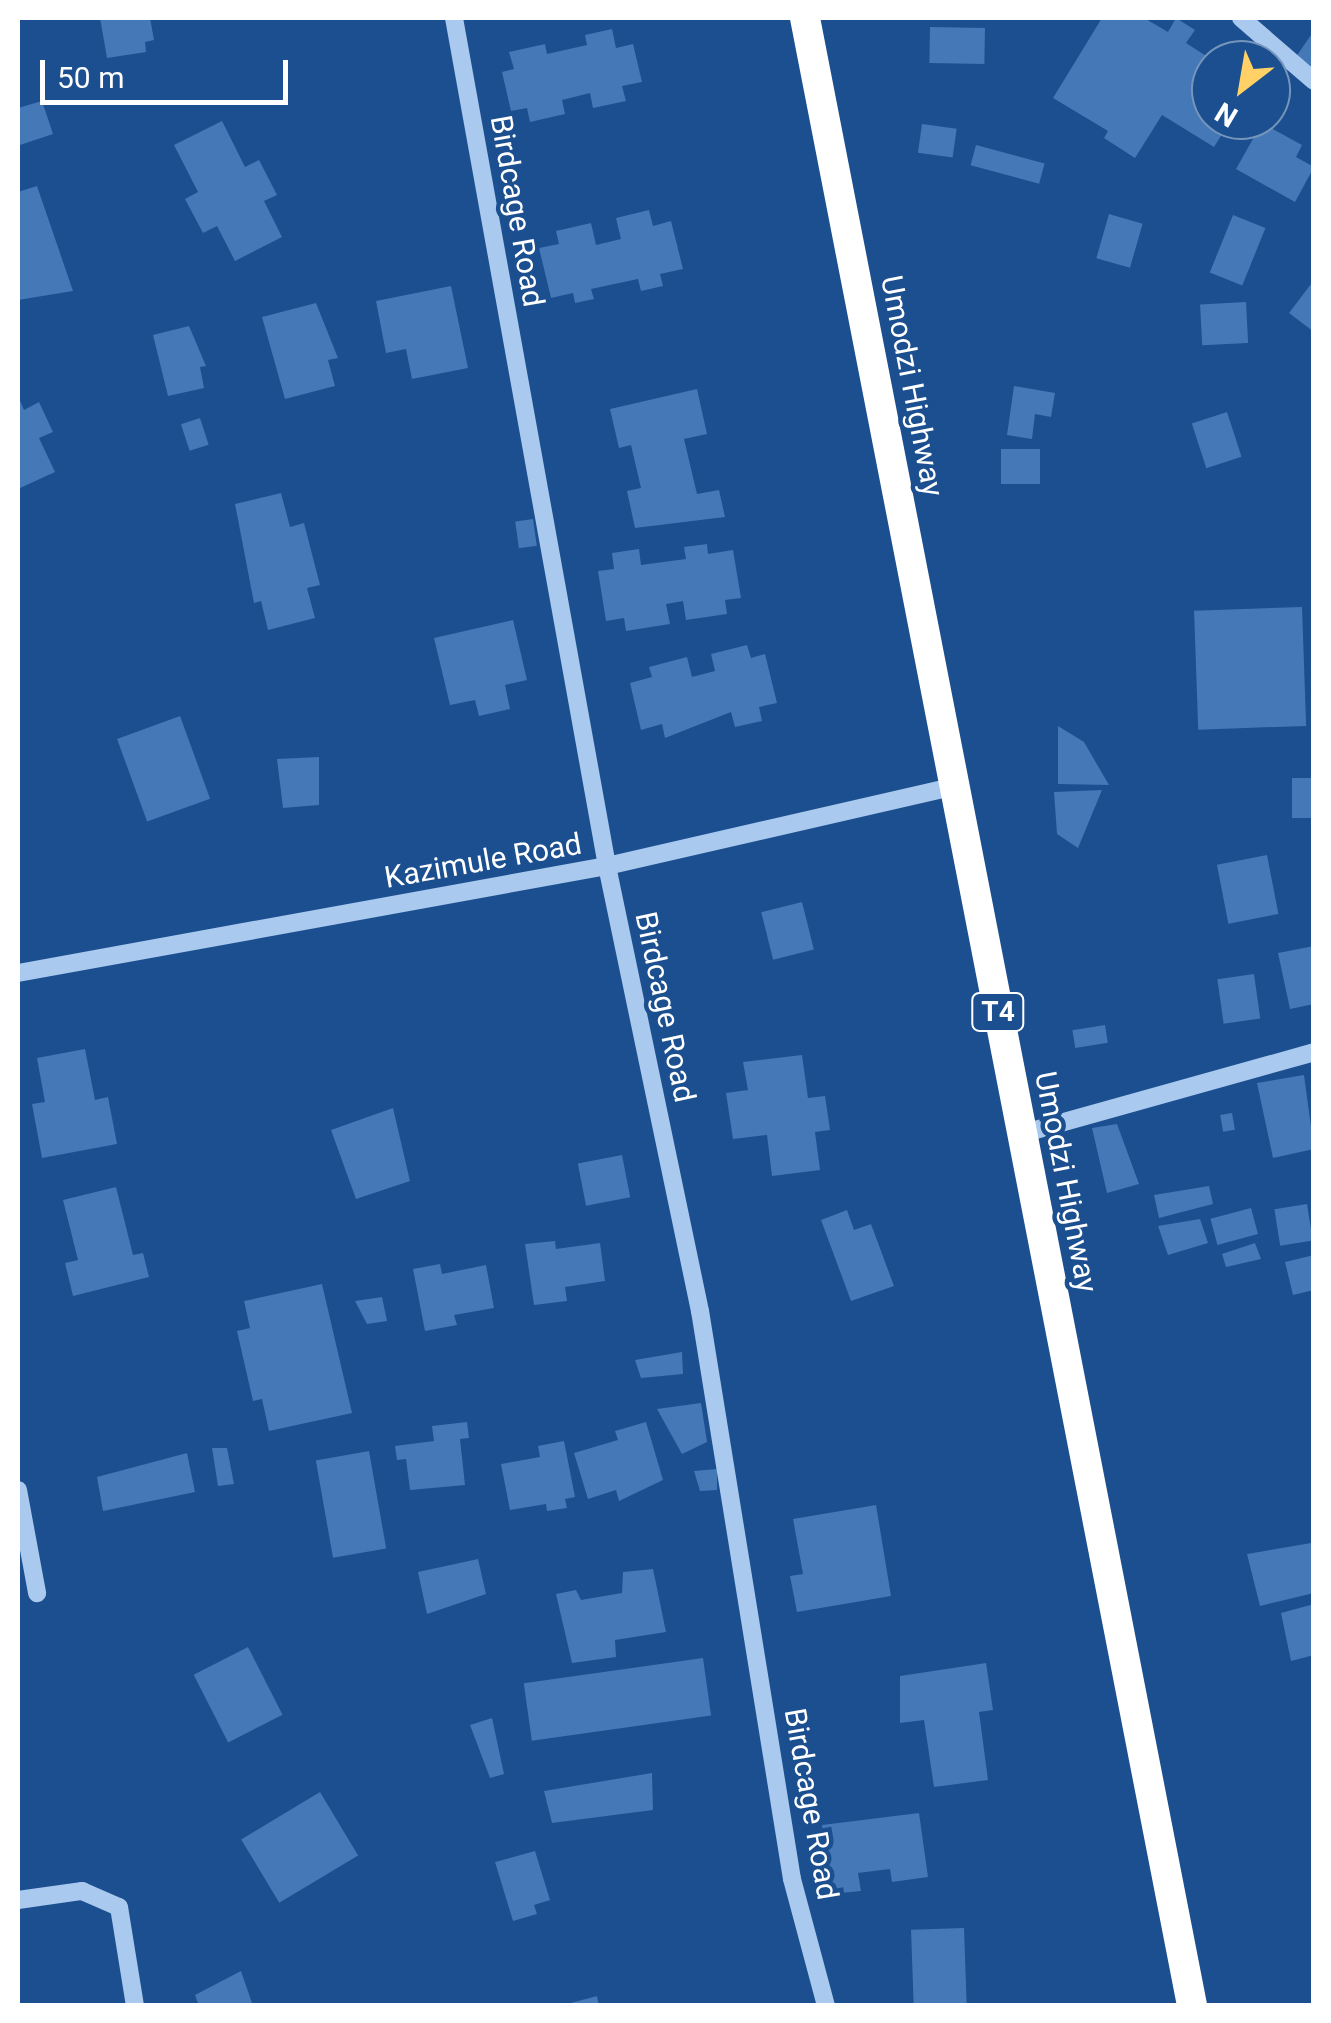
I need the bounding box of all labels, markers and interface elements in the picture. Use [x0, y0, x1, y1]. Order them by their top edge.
scale bar [45, 40, 292, 102]
north arrow [1191, 40, 1291, 140]
text: 50 m [57, 60, 124, 95]
text: N [1209, 95, 1243, 134]
street label: Birdcage Road [482, 112, 552, 310]
street label: Umodzi Highway [873, 272, 951, 500]
street label: Kazimule Road [382, 826, 584, 896]
street label: Birdcage Road [627, 908, 703, 1106]
road number: T4 [970, 989, 1026, 1035]
street label: Umodzi Highway [1027, 1068, 1105, 1296]
street label: Birdcage Road [776, 1705, 846, 1903]

